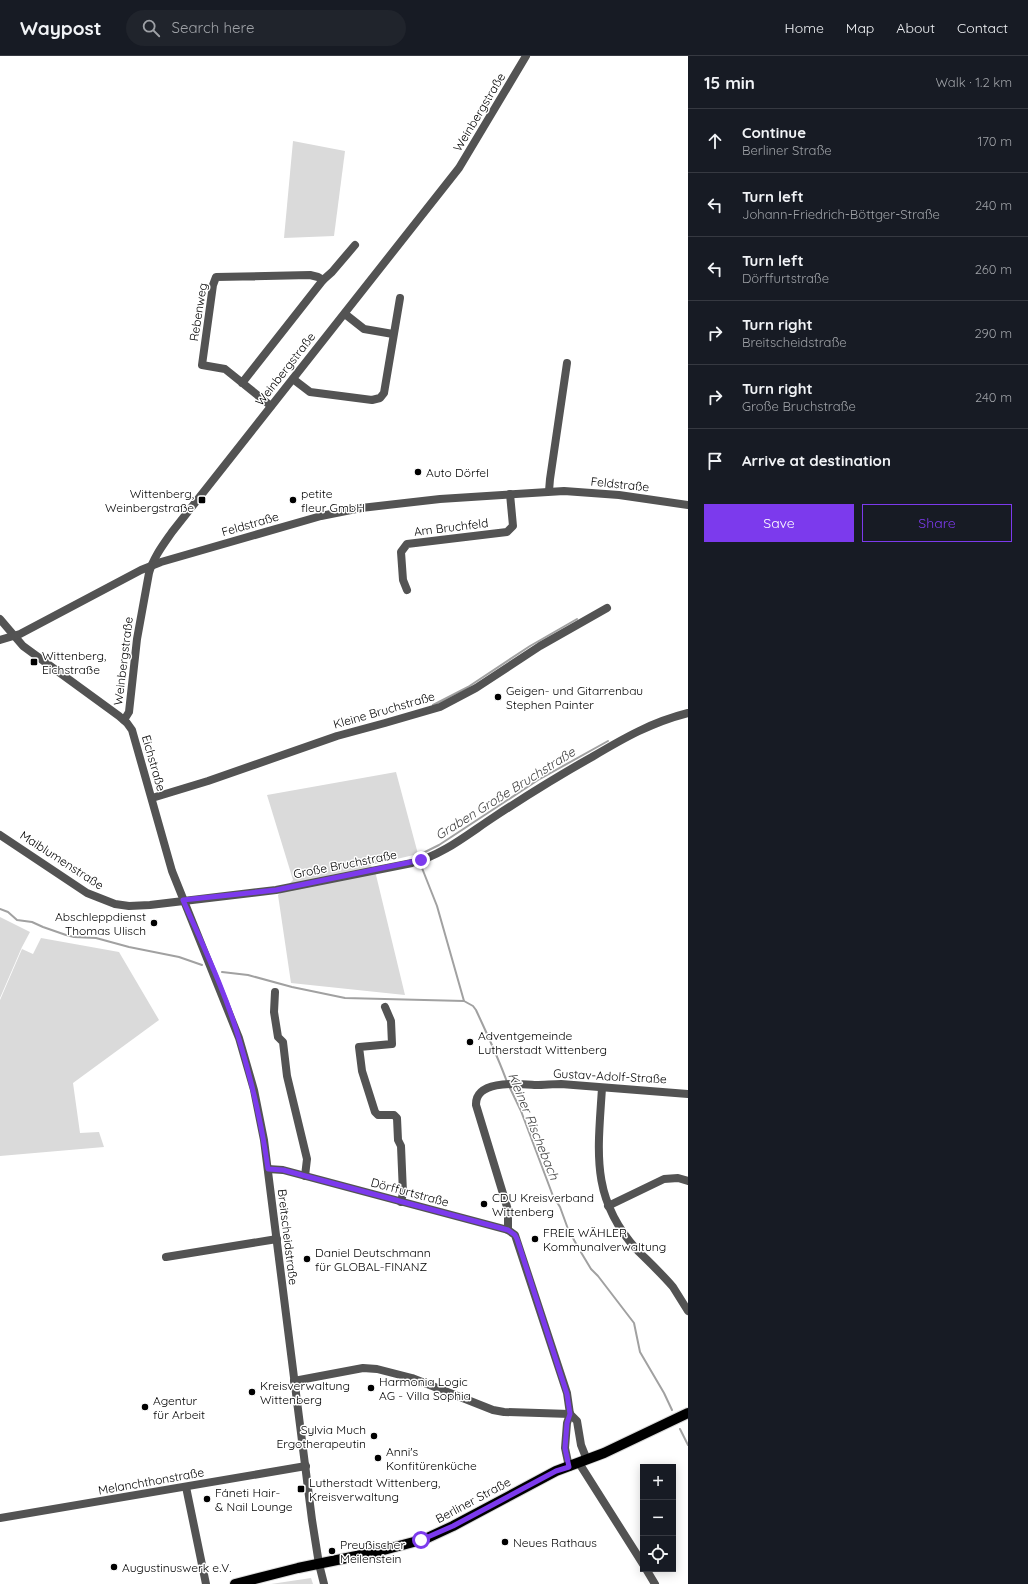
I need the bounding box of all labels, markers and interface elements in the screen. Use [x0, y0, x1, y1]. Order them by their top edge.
search box [126, 10, 406, 46]
text: Waypost [20, 16, 102, 40]
icon: search [140, 17, 162, 39]
text: Search here [172, 18, 254, 37]
text: Home [785, 19, 824, 37]
text: Map [846, 19, 874, 37]
text: About [896, 19, 935, 37]
text: Contact [957, 19, 1008, 37]
street label: Weinbergstraße [450, 70, 508, 154]
text: 15 min [704, 72, 755, 93]
text: Walk · 1.2 km [935, 74, 1012, 90]
text: Continue [742, 123, 806, 142]
icon: ahead [704, 130, 726, 152]
text: 170 m [977, 133, 1012, 149]
text: Berliner Straße [742, 142, 832, 158]
text: Turn left [742, 187, 804, 206]
icon: left [704, 194, 726, 216]
text: 240 m [975, 197, 1012, 213]
text: Johann-Friedrich-Böttger-Straße [742, 206, 940, 222]
text: Turn left [742, 251, 804, 270]
icon: left [704, 258, 726, 280]
text: 260 m [975, 261, 1012, 277]
text: Dörffurtstraße [742, 270, 829, 286]
street label: Rebenweg [186, 282, 210, 342]
text: Turn right [742, 315, 813, 334]
icon: right [704, 322, 726, 344]
text: 290 m [974, 325, 1012, 341]
street label: Weinbergstraße [252, 329, 318, 409]
text: Breitscheidstraße [742, 334, 847, 350]
text: Turn right [742, 379, 813, 398]
icon: right [704, 386, 726, 408]
text: 240 m [975, 389, 1012, 405]
text: Große Bruchstraße [742, 398, 856, 414]
icon: arrive [704, 450, 726, 472]
text: Arrive at destination [742, 451, 891, 470]
place label: Auto Dörfel [426, 465, 489, 480]
marker: Auto Dörfel [413, 467, 423, 477]
street label: Feldstraße [590, 473, 650, 495]
place label: Wittenberg, Weinbergstraße [105, 486, 194, 515]
place label: petite fleur GmbH [301, 486, 365, 515]
marker: Wittenberg, Weinbergstraße [197, 495, 207, 505]
marker: petite fleur GmbH [288, 495, 298, 505]
button: Save [704, 504, 854, 542]
button: Share [862, 504, 1012, 542]
street label: Feldstraße [220, 509, 281, 539]
street label: Am Bruchfeld [413, 515, 489, 539]
street label: Weinbergstraße [110, 616, 136, 706]
place label: Wittenberg, Eichstraße [42, 648, 106, 677]
marker: Wittenberg, Eichstraße [29, 657, 39, 667]
place label: Geigen- und Gitarrenbau Stephen Painter [506, 683, 643, 712]
street label: Kleine Bruchstraße [332, 688, 437, 732]
marker: Geigen- und Gitarrenbau Stephen Painter [493, 692, 503, 702]
street label: Eichstraße [139, 733, 169, 793]
water label: Graben Große Bruchstraße [432, 743, 578, 843]
street label: Maiblumenstraße [17, 827, 107, 893]
street label: Große Bruchstraße [292, 847, 398, 881]
route end [412, 851, 430, 869]
place label: Abschleppdienst Thomas Ulisch [55, 909, 146, 938]
marker: Abschleppdienst Thomas Ulisch [149, 918, 159, 928]
place label: Adventgemeinde Lutherstadt Wittenberg [478, 1028, 607, 1057]
marker: Adventgemeinde Lutherstadt Wittenberg [465, 1037, 475, 1047]
street label: Gustav-Adolf-Straße [553, 1066, 667, 1086]
water label: Kleiner Rischebach [505, 1070, 563, 1182]
street label: Dörffurtstraße [369, 1174, 451, 1210]
street label: Breitscheidstraße [275, 1188, 301, 1286]
place label: CDU Kreisverband Wittenberg [492, 1190, 594, 1219]
marker: CDU Kreisverband Wittenberg [479, 1199, 489, 1209]
place label: FREIE WÄHLER Kommunalverwaltung [543, 1225, 666, 1254]
marker: FREIE WÄHLER Kommunalverwaltung [530, 1234, 540, 1244]
place label: Daniel Deutschmann für GLOBAL-FINANZ [315, 1245, 431, 1274]
marker: Daniel Deutschmann für GLOBAL-FINANZ [302, 1254, 312, 1264]
place label: Harmonia Logic AG - Villa Sophia [379, 1374, 471, 1403]
place label: Kreisverwaltung Wittenberg [260, 1378, 350, 1407]
marker: Harmonia Logic AG - Villa Sophia [366, 1383, 376, 1393]
marker: Kreisverwaltung Wittenberg [247, 1387, 257, 1397]
place label: Agentur für Arbeit [153, 1393, 205, 1422]
marker: Agentur für Arbeit [140, 1402, 150, 1412]
place label: Sylvia Much Ergotherapeutin [276, 1422, 366, 1451]
marker: Sylvia Much Ergotherapeutin [369, 1431, 379, 1441]
place label: Anni's Konfitürenküche [386, 1444, 477, 1473]
marker: Anni's Konfitürenküche [373, 1453, 383, 1463]
street label: Melanchthonstraße [97, 1464, 205, 1498]
map controls [640, 1464, 676, 1572]
button: + [640, 1464, 676, 1500]
street label: Berliner Straße [433, 1474, 513, 1526]
place label: Lutherstadt Wittenberg, Kreisverwaltung [309, 1475, 440, 1504]
marker: Lutherstadt Wittenberg, Kreisverwaltung [296, 1484, 306, 1494]
place label: Fáneti Hair- & Nail Lounge [215, 1485, 293, 1514]
marker: Fáneti Hair- & Nail Lounge [202, 1494, 212, 1504]
button: − [640, 1500, 676, 1536]
route start [412, 1531, 430, 1549]
place label: Neues Rathaus [513, 1535, 597, 1550]
button: locate [640, 1536, 676, 1572]
place label: Preußischer Meilenstein [340, 1537, 405, 1566]
marker: Neues Rathaus [500, 1537, 510, 1547]
marker: Preußischer Meilenstein [327, 1546, 337, 1556]
place label: Augustinuswerk e.V. [122, 1560, 231, 1575]
marker: Augustinuswerk e.V. [109, 1562, 119, 1572]

